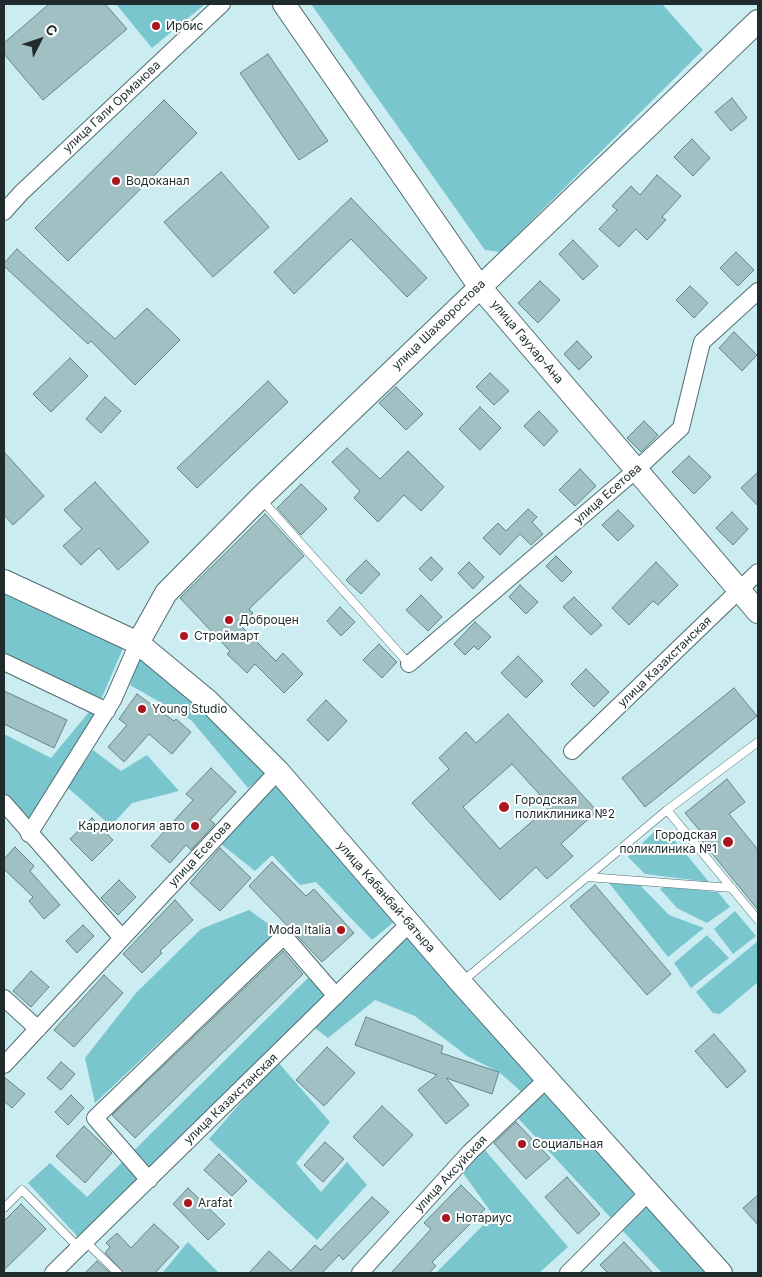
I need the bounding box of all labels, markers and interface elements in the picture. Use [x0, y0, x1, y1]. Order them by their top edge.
north arrow [15, 15, 65, 65]
place label: Ирбис [166, 19, 203, 33]
text: С [42, 20, 62, 39]
marker: Ирбис [150, 20, 162, 32]
street label: улица Гали Орманова [60, 58, 164, 156]
place label: Водоканал [126, 174, 190, 188]
marker: Водоканал [110, 175, 122, 187]
street label: улица Шахворостова [389, 277, 489, 373]
street label: улица Гаухар-Ана [488, 297, 566, 387]
street label: улица Есетова [571, 461, 645, 527]
place label: Доброцен [239, 613, 299, 627]
marker: Доброцен [223, 614, 235, 626]
street label: улица Казахстанская [615, 614, 715, 710]
place label: Строймарт [194, 629, 259, 643]
marker: Строймарт [178, 630, 190, 642]
place label: Young Studio [152, 702, 228, 716]
marker: Young Studio [136, 703, 148, 715]
place label: Городская поликлиника №2 [515, 793, 615, 821]
marker: Городская поликлиника №2 [497, 800, 511, 814]
street label: улица Есетова [166, 818, 234, 890]
place label: Кардиология авто [78, 819, 185, 833]
marker: Кардиология авто [189, 820, 201, 832]
place label: Городская поликлиника №1 [619, 828, 717, 856]
marker: Городская поликлиника №1 [721, 835, 735, 849]
street label: улица Кабанбай-батыра [334, 839, 438, 955]
place label: Moda Italia [269, 923, 331, 937]
marker: Moda Italia [335, 924, 347, 936]
street label: улица Казахстанская [181, 1051, 281, 1147]
street label: улица Аксуйская [412, 1133, 490, 1215]
place label: Социальная [532, 1137, 603, 1151]
marker: Социальная [516, 1138, 528, 1150]
place label: Arafat [198, 1196, 232, 1210]
marker: Arafat [182, 1197, 194, 1209]
place label: Нотариус [456, 1211, 512, 1225]
marker: Нотариус [440, 1212, 452, 1224]

